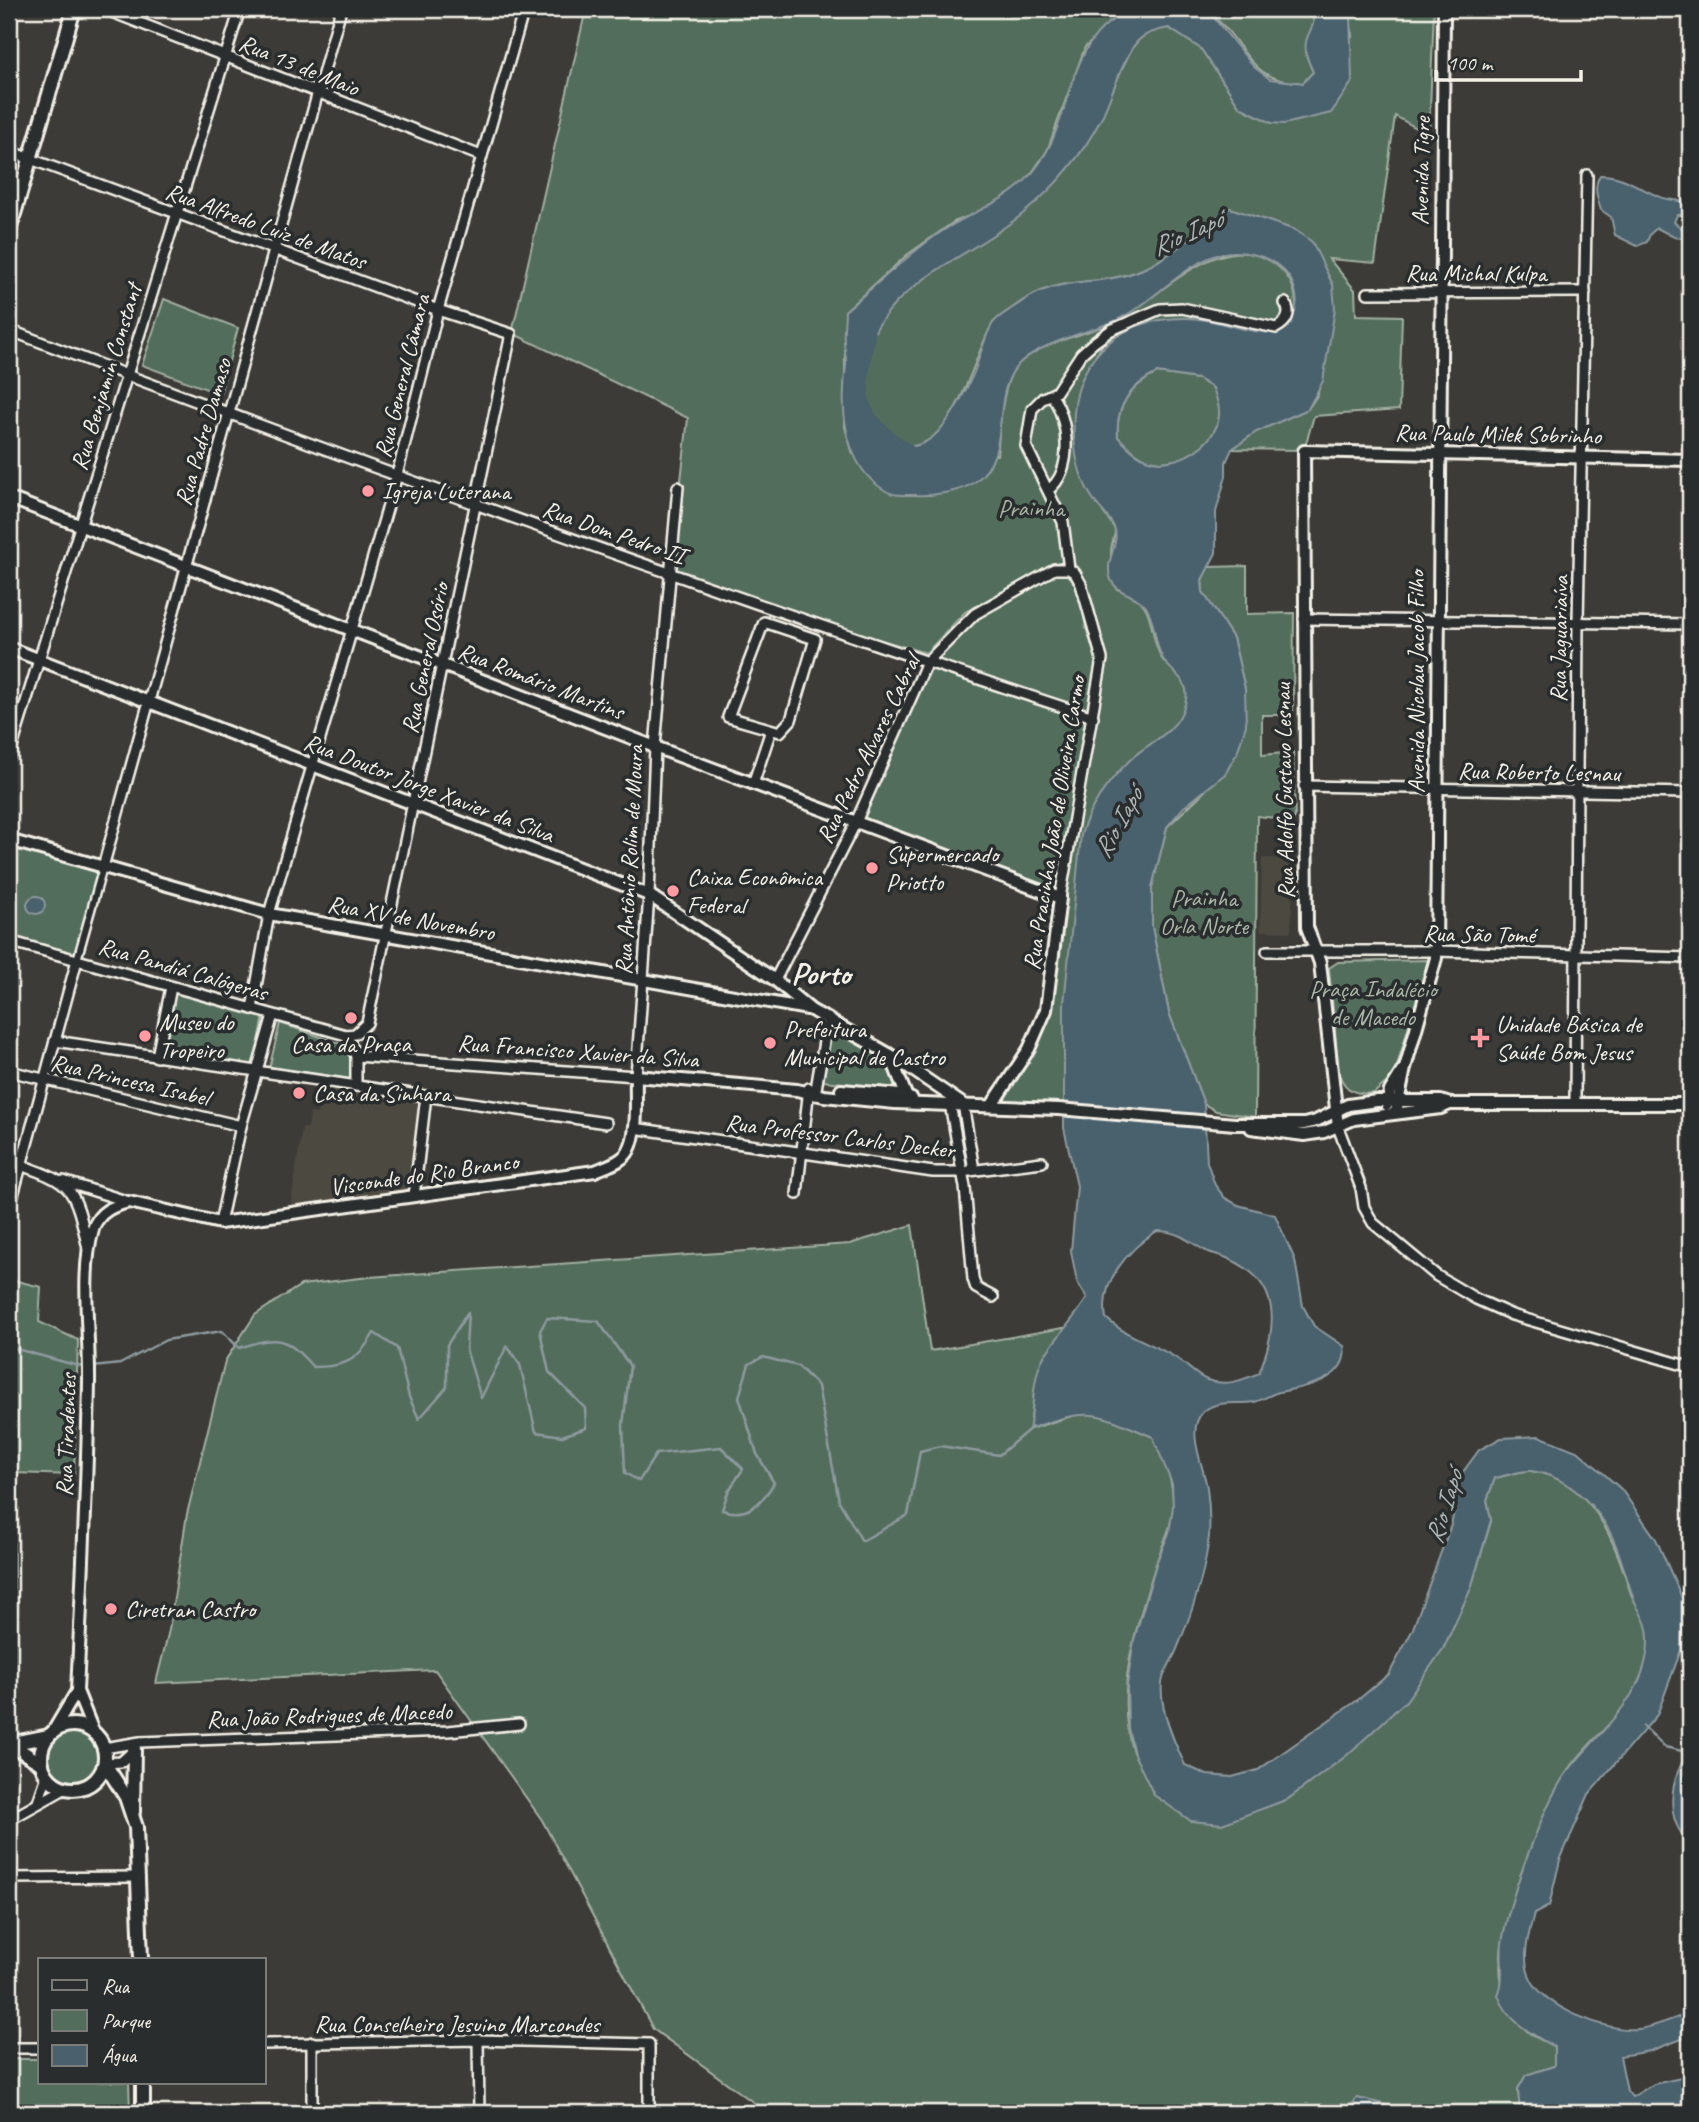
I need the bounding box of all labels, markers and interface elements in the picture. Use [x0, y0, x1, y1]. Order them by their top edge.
street label: Rua 13 de Maio [235, 27, 365, 103]
scale bar [1436, 38, 1582, 82]
text: 100 m [1447, 50, 1494, 76]
street label: Avenida Tigre [1405, 114, 1437, 225]
street label: Rua Alfredo Luiz de Matos [162, 176, 372, 277]
water label: Rio Iapó [1146, 200, 1234, 263]
street label: Rua Michal Kulpa [1406, 258, 1549, 288]
street label: Rua Benjamin Constant [63, 277, 149, 474]
street label: Rua General Câmara [367, 290, 437, 461]
street label: Rua Padre Damaso [168, 354, 239, 509]
street label: Rua Paulo Milek Sobrinho [1395, 417, 1603, 451]
place label: Igreja Luterana [382, 476, 513, 506]
marker: Igreja Luterana [360, 483, 376, 499]
park label: Prainha [998, 493, 1066, 523]
street label: Rua Dom Pedro II [539, 494, 694, 572]
street label: Avenida Nicolau Jacob Filho [1401, 568, 1431, 793]
street label: Rua Jaguariaíva [1543, 574, 1575, 703]
street label: Rua General Osório [394, 577, 456, 736]
street label: Rua Romário Martins [454, 636, 630, 727]
street label: Rua Pedro Alvares Cabral [809, 646, 928, 848]
street label: Rua Pracinha João de Oliveira Carmo [1016, 671, 1092, 972]
street label: Rua Adolfo Gustavo Lesnau [1267, 681, 1301, 899]
street label: Rua Doutor Jorge Xavier da Silva [300, 726, 560, 850]
street label: Rua Antônio Rolim de Moura [608, 743, 650, 976]
street label: Rua Roberto Lesnau [1458, 756, 1623, 788]
water label: Rio Iapó [1086, 777, 1154, 864]
place label: Supermercado Priotto [886, 839, 1001, 897]
marker: Supermercado Priotto [864, 860, 880, 876]
place label: Caixa Econômica Federal [687, 862, 823, 920]
marker: Caixa Econômica Federal [665, 883, 681, 899]
park label: Prainha Orla Norte [1160, 883, 1250, 941]
street label: Rua XV de Novembro [325, 889, 498, 948]
street label: Rua São Tomé [1423, 918, 1539, 950]
street label: Rua Pandiá Calógeras [95, 931, 273, 1008]
district label: Porto [791, 953, 854, 994]
park label: Praça Indalécio de Macedo [1309, 974, 1439, 1032]
place label: Museu do Tropeiro [159, 1007, 235, 1065]
place label: Unidade Básica de Saúde Bom Jesus [1496, 1009, 1644, 1067]
marker: Casa da Praça [343, 1010, 359, 1026]
place label: Prefeitura Municipal de Castro [784, 1014, 947, 1072]
marker: Museu do Tropeiro [137, 1028, 153, 1044]
street label: Rua Francisco Xavier da Silva [457, 1028, 701, 1074]
marker: Unidade Básica de Saúde Bom Jesus [1470, 1028, 1490, 1048]
place label: Casa da Praça [291, 1029, 412, 1059]
marker: Prefeitura Municipal de Castro [762, 1035, 778, 1051]
street label: Rua Princesa Isabel [48, 1047, 216, 1114]
place label: Casa da Sinhara [313, 1078, 452, 1108]
marker: Casa da Sinhara [291, 1085, 307, 1101]
street label: Rua Professor Carlos Decker [724, 1107, 959, 1165]
street label: Visconde do Rio Branco [328, 1146, 523, 1202]
street label: Rua Tiradentes [49, 1371, 83, 1497]
water label: Rio Iapó [1417, 1460, 1473, 1547]
place label: Ciretran Castro [125, 1594, 258, 1624]
marker: Ciretran Castro [103, 1601, 119, 1617]
street label: Rua João Rodrigues de Macedo [206, 1696, 454, 1734]
legend [38, 1958, 266, 2084]
text: Rua [102, 1973, 130, 1999]
text: Parque [102, 2008, 151, 2034]
street label: Rua Conselheiro Jesuino Marcondes [315, 2009, 601, 2039]
text: Água [102, 2042, 138, 2068]

